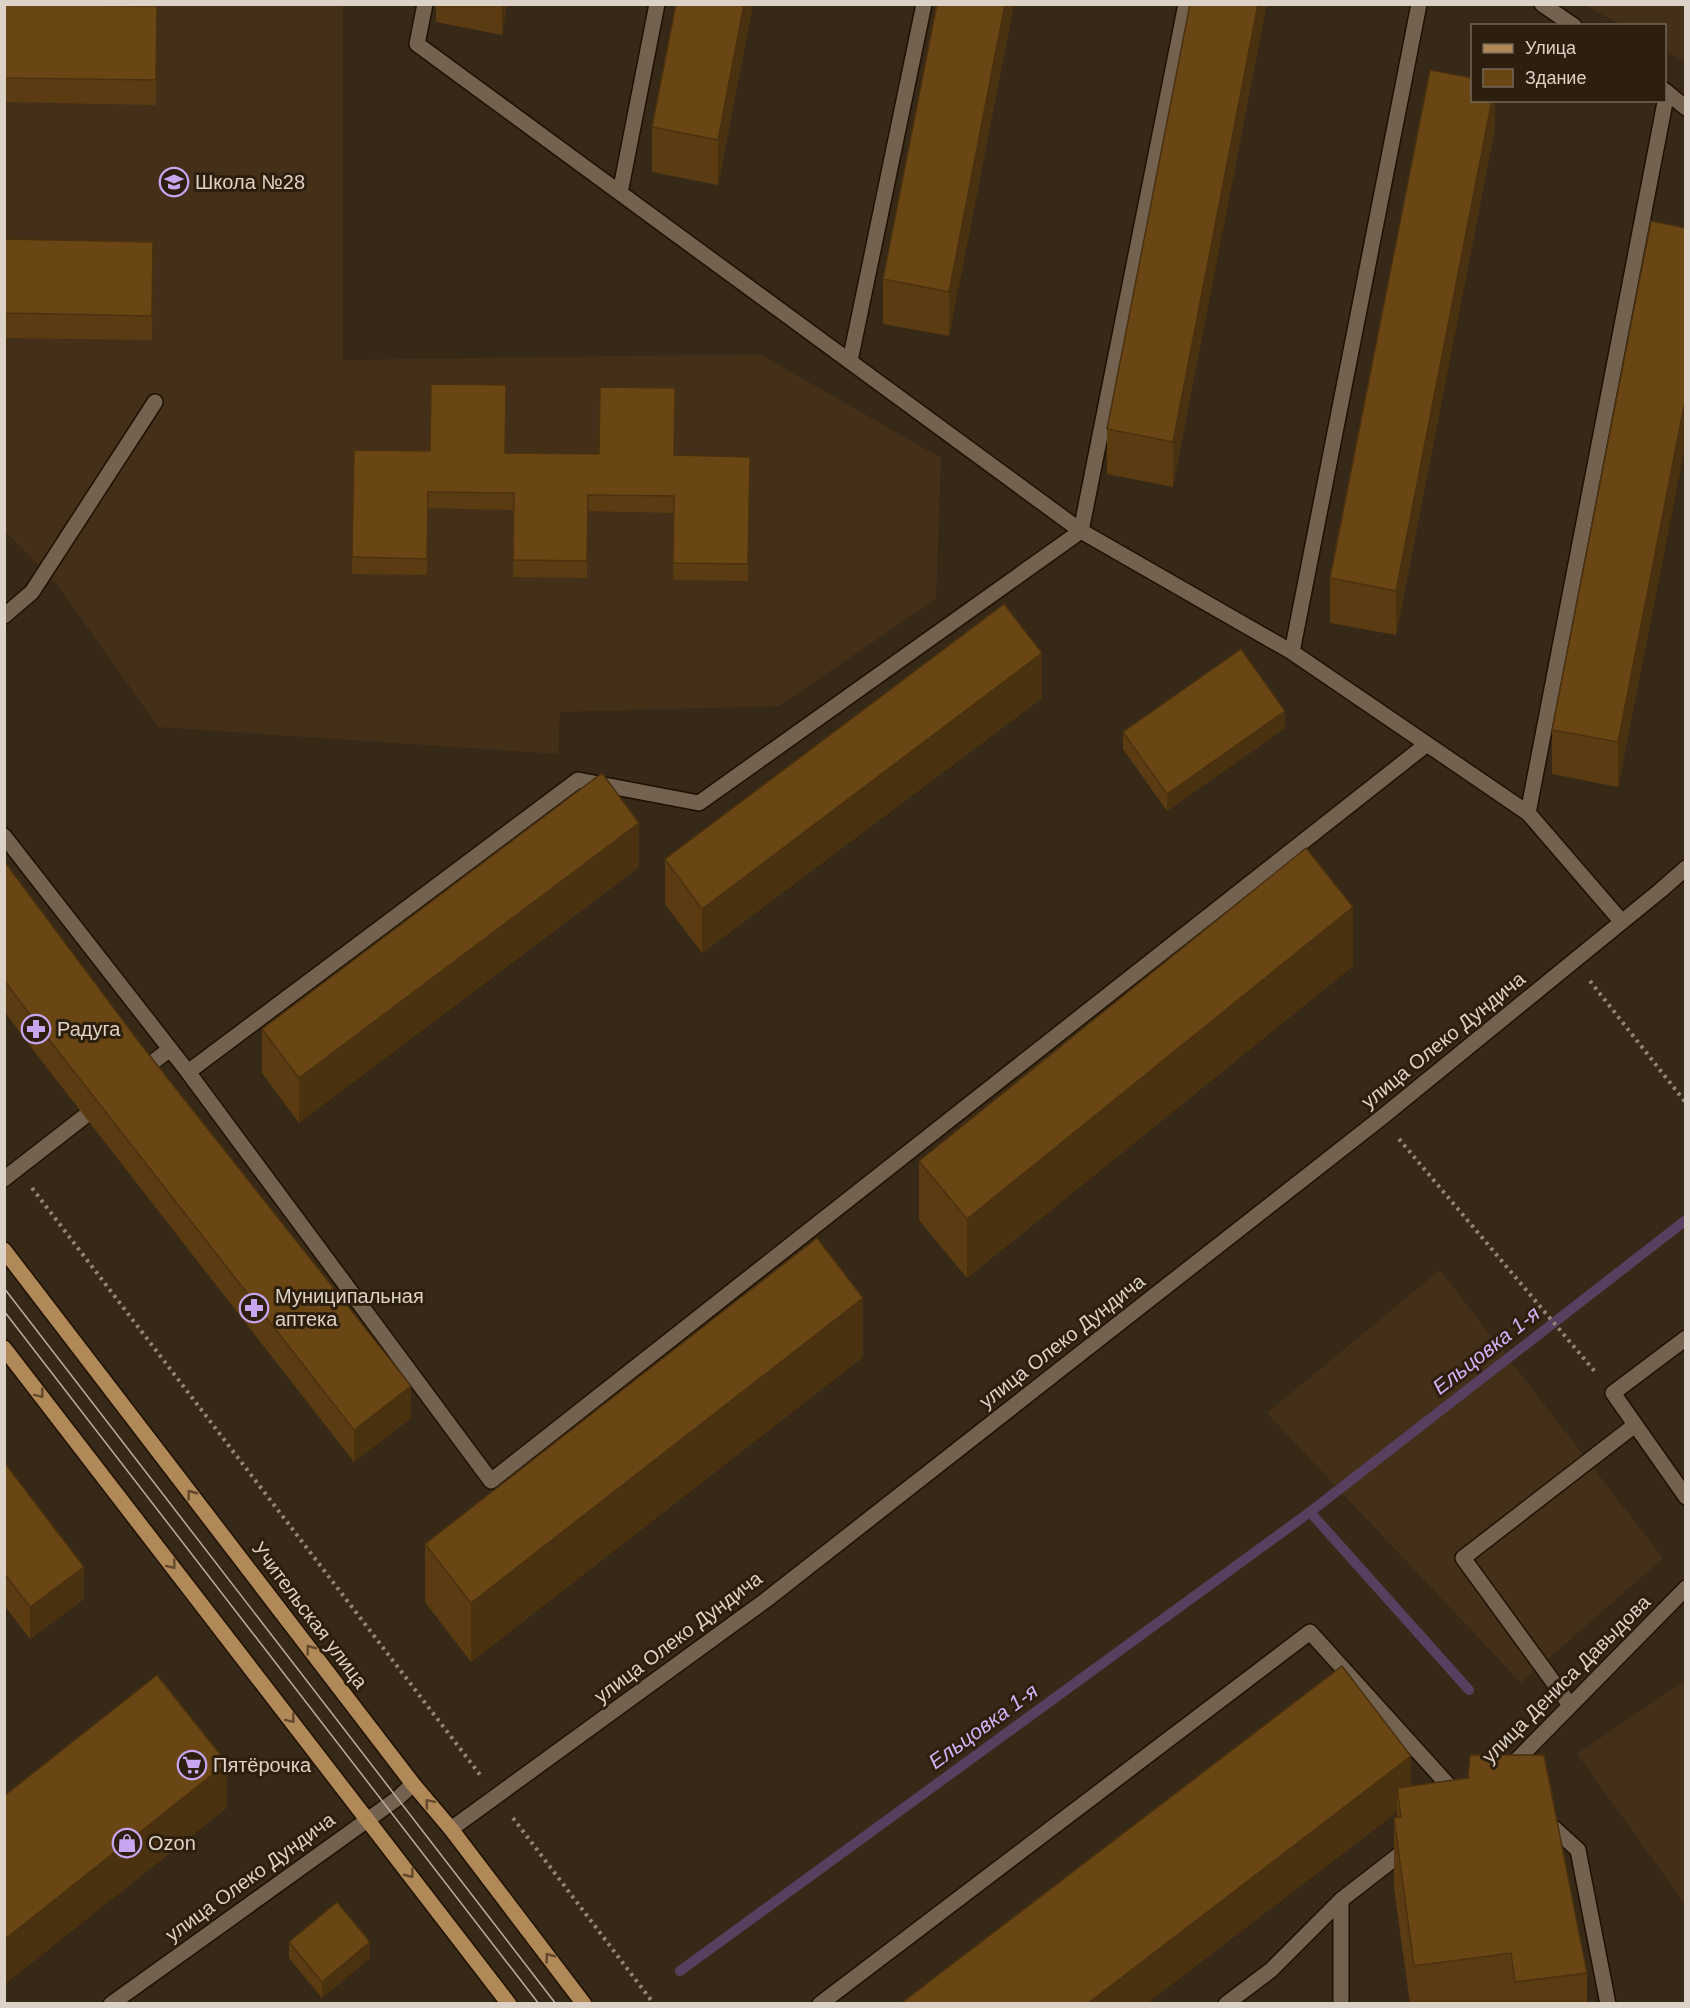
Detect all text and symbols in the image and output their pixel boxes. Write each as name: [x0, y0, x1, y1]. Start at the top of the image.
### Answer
legend: [1471, 24, 1666, 102]
text: Улица: [1525, 38, 1577, 58]
text: Здание: [1525, 68, 1586, 88]
school or university icon: Школа №28: [158, 166, 190, 198]
place label: Школа №28: [195, 171, 305, 193]
street label: улица Олеко Дундича: [1357, 967, 1530, 1113]
pharmacy icon: Радуга: [20, 1013, 52, 1045]
place label: Радуга: [57, 1018, 121, 1040]
street label: улица Олеко Дундича: [975, 1269, 1150, 1412]
place label: Муниципальная аптека: [275, 1285, 424, 1330]
pharmacy icon: Муниципальная аптека: [238, 1292, 270, 1324]
water label: Ельцовка 1-я: [1428, 1301, 1544, 1399]
one-way arrow: [33, 1387, 44, 1398]
one-way arrow: [188, 1490, 199, 1501]
street label: Учительская улица: [248, 1538, 373, 1693]
one-way arrow: [165, 1558, 176, 1569]
street label: улица Олеко Дундича: [590, 1566, 767, 1707]
street label: улица Дениса Давыдова: [1478, 1590, 1655, 1767]
one-way arrow: [306, 1644, 317, 1655]
water label: Ельцовка 1-я: [924, 1679, 1042, 1773]
one-way arrow: [284, 1713, 295, 1724]
supermarket icon: Пятёрочка: [176, 1749, 208, 1781]
place label: Пятёрочка: [213, 1754, 312, 1776]
one-way arrow: [425, 1799, 436, 1810]
street label: улица Олеко Дундича: [161, 1808, 340, 1946]
shop icon: Ozon: [111, 1827, 143, 1859]
place label: Ozon: [148, 1832, 196, 1854]
one-way arrow: [403, 1867, 414, 1878]
one-way arrow: [545, 1953, 556, 1964]

